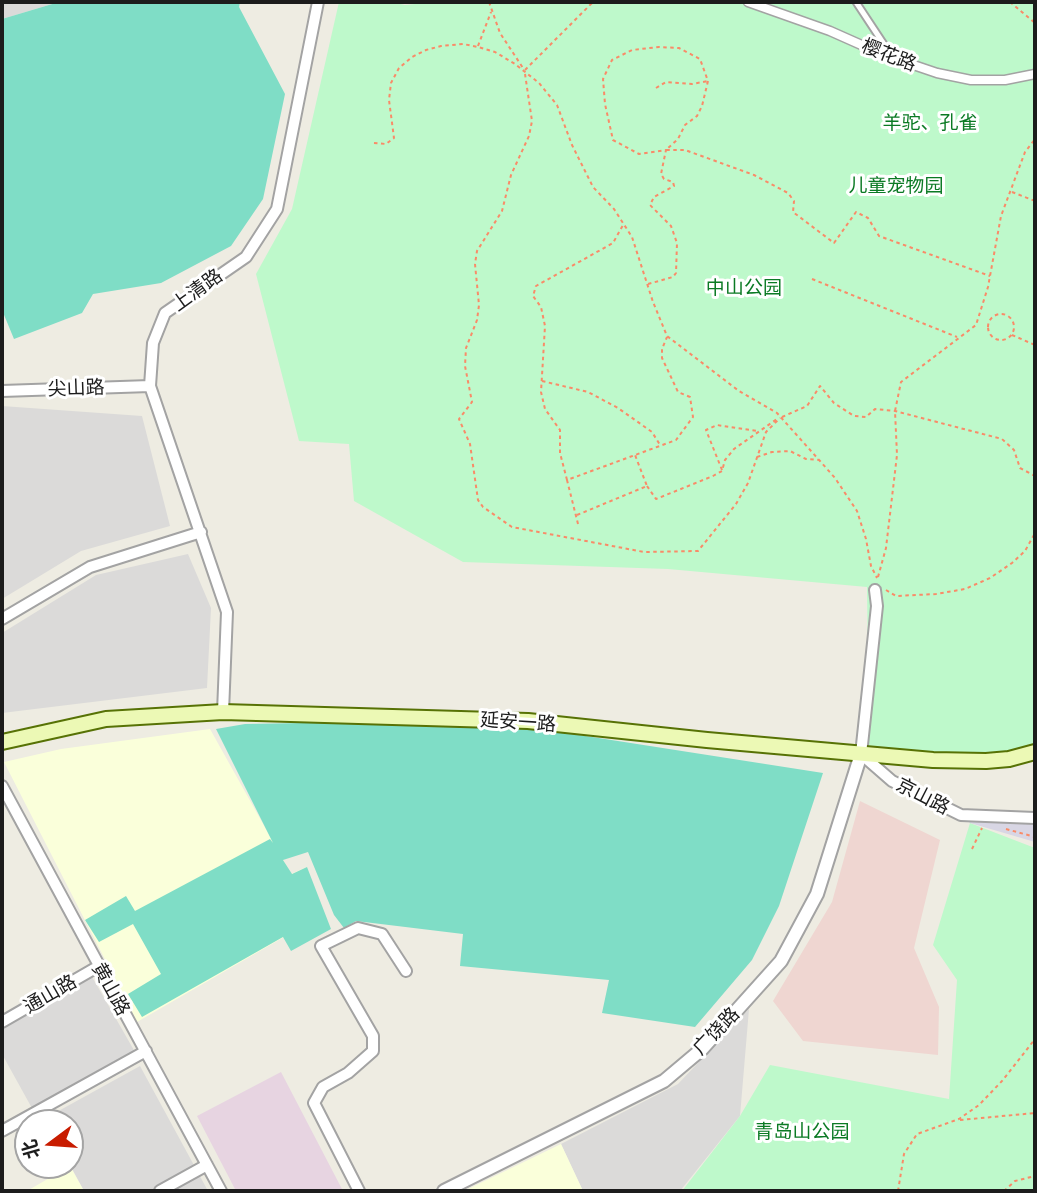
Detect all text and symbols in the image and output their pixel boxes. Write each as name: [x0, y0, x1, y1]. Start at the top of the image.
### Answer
street label: 樱花路: [858, 34, 920, 76]
park label: 羊驼、孔雀: [883, 112, 977, 134]
park label: 儿童宠物园: [849, 175, 943, 197]
street label: 上清路: [167, 264, 227, 316]
park label: 中山公园: [706, 277, 782, 299]
street label: 尖山路: [47, 376, 105, 400]
street label: 延安一路: [479, 708, 557, 736]
street label: 京山路: [892, 773, 954, 819]
street label: 黄山路: [87, 959, 135, 1019]
street label: 通山路: [20, 970, 80, 1018]
street label: 广饶路: [688, 1003, 744, 1059]
north arrow: [14, 1109, 84, 1179]
park label: 青岛山公园: [755, 1121, 849, 1143]
text: 北: [17, 1137, 44, 1162]

